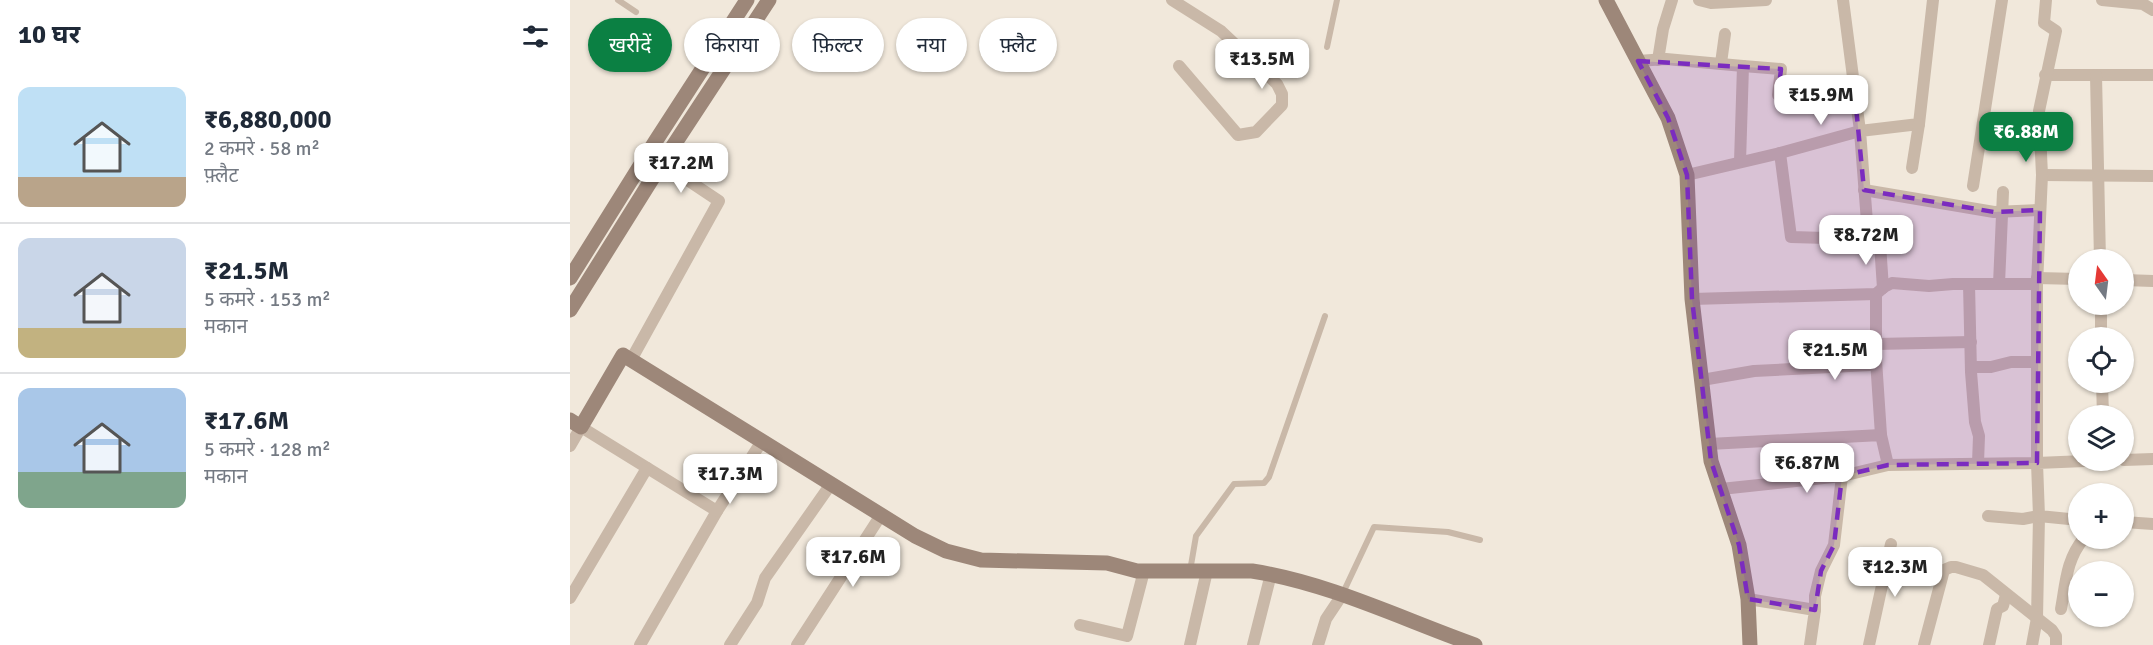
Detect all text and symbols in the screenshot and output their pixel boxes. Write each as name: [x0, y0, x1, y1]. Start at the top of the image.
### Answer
chip: खरीदें: [588, 18, 672, 72]
chip: किराया: [684, 18, 780, 72]
chip: फ़िल्टर: [792, 18, 884, 72]
chip: नया: [896, 18, 967, 72]
chip: फ़्लैट: [979, 18, 1057, 72]
text: 10 घर: [18, 19, 80, 51]
icon: filters: [519, 20, 552, 53]
pin: ₹13.5M: [1213, 39, 1311, 90]
text: ₹13.5M: [1229, 46, 1295, 71]
pin: ₹15.9M: [1772, 75, 1870, 126]
text: ₹15.9M: [1788, 82, 1854, 107]
text: ₹6,880,000: [204, 104, 332, 136]
icon: home: [66, 111, 138, 183]
pin: ₹6.88M: [1977, 112, 2075, 163]
text: ₹6.88M: [1993, 119, 2059, 144]
text: 2 कमरे · 58 m²: [204, 136, 320, 161]
pin: ₹17.2M: [632, 143, 730, 194]
text: ₹17.2M: [648, 150, 714, 175]
text: फ़्लैट: [204, 163, 239, 188]
pin: ₹8.72M: [1817, 215, 1915, 266]
text: ₹8.72M: [1833, 222, 1899, 247]
north arrow: [2068, 249, 2134, 315]
map controls: [2068, 249, 2134, 627]
text: ₹21.5M: [204, 255, 289, 287]
icon: home: [66, 262, 138, 334]
text: 5 कमरे · 153 m²: [204, 287, 331, 312]
text: मकान: [204, 314, 248, 339]
button: locate: [2068, 327, 2134, 393]
pin: ₹21.5M: [1786, 330, 1884, 381]
text: ₹21.5M: [1802, 337, 1868, 362]
text: ₹17.6M: [204, 405, 289, 437]
button: layers: [2068, 405, 2134, 471]
icon: home: [66, 412, 138, 484]
text: 5 कमरे · 128 m²: [204, 437, 331, 462]
pin: ₹6.87M: [1758, 443, 1856, 494]
text: ₹6.87M: [1774, 450, 1840, 475]
pin: ₹17.3M: [681, 454, 779, 505]
text: ₹17.3M: [697, 461, 763, 486]
text: मकान: [204, 464, 248, 489]
button: +: [2068, 483, 2134, 549]
pin: ₹17.6M: [804, 537, 902, 588]
text: ₹17.6M: [820, 544, 886, 569]
pin: ₹12.3M: [1846, 547, 1944, 598]
text: ₹12.3M: [1862, 554, 1928, 579]
button: −: [2068, 561, 2134, 627]

